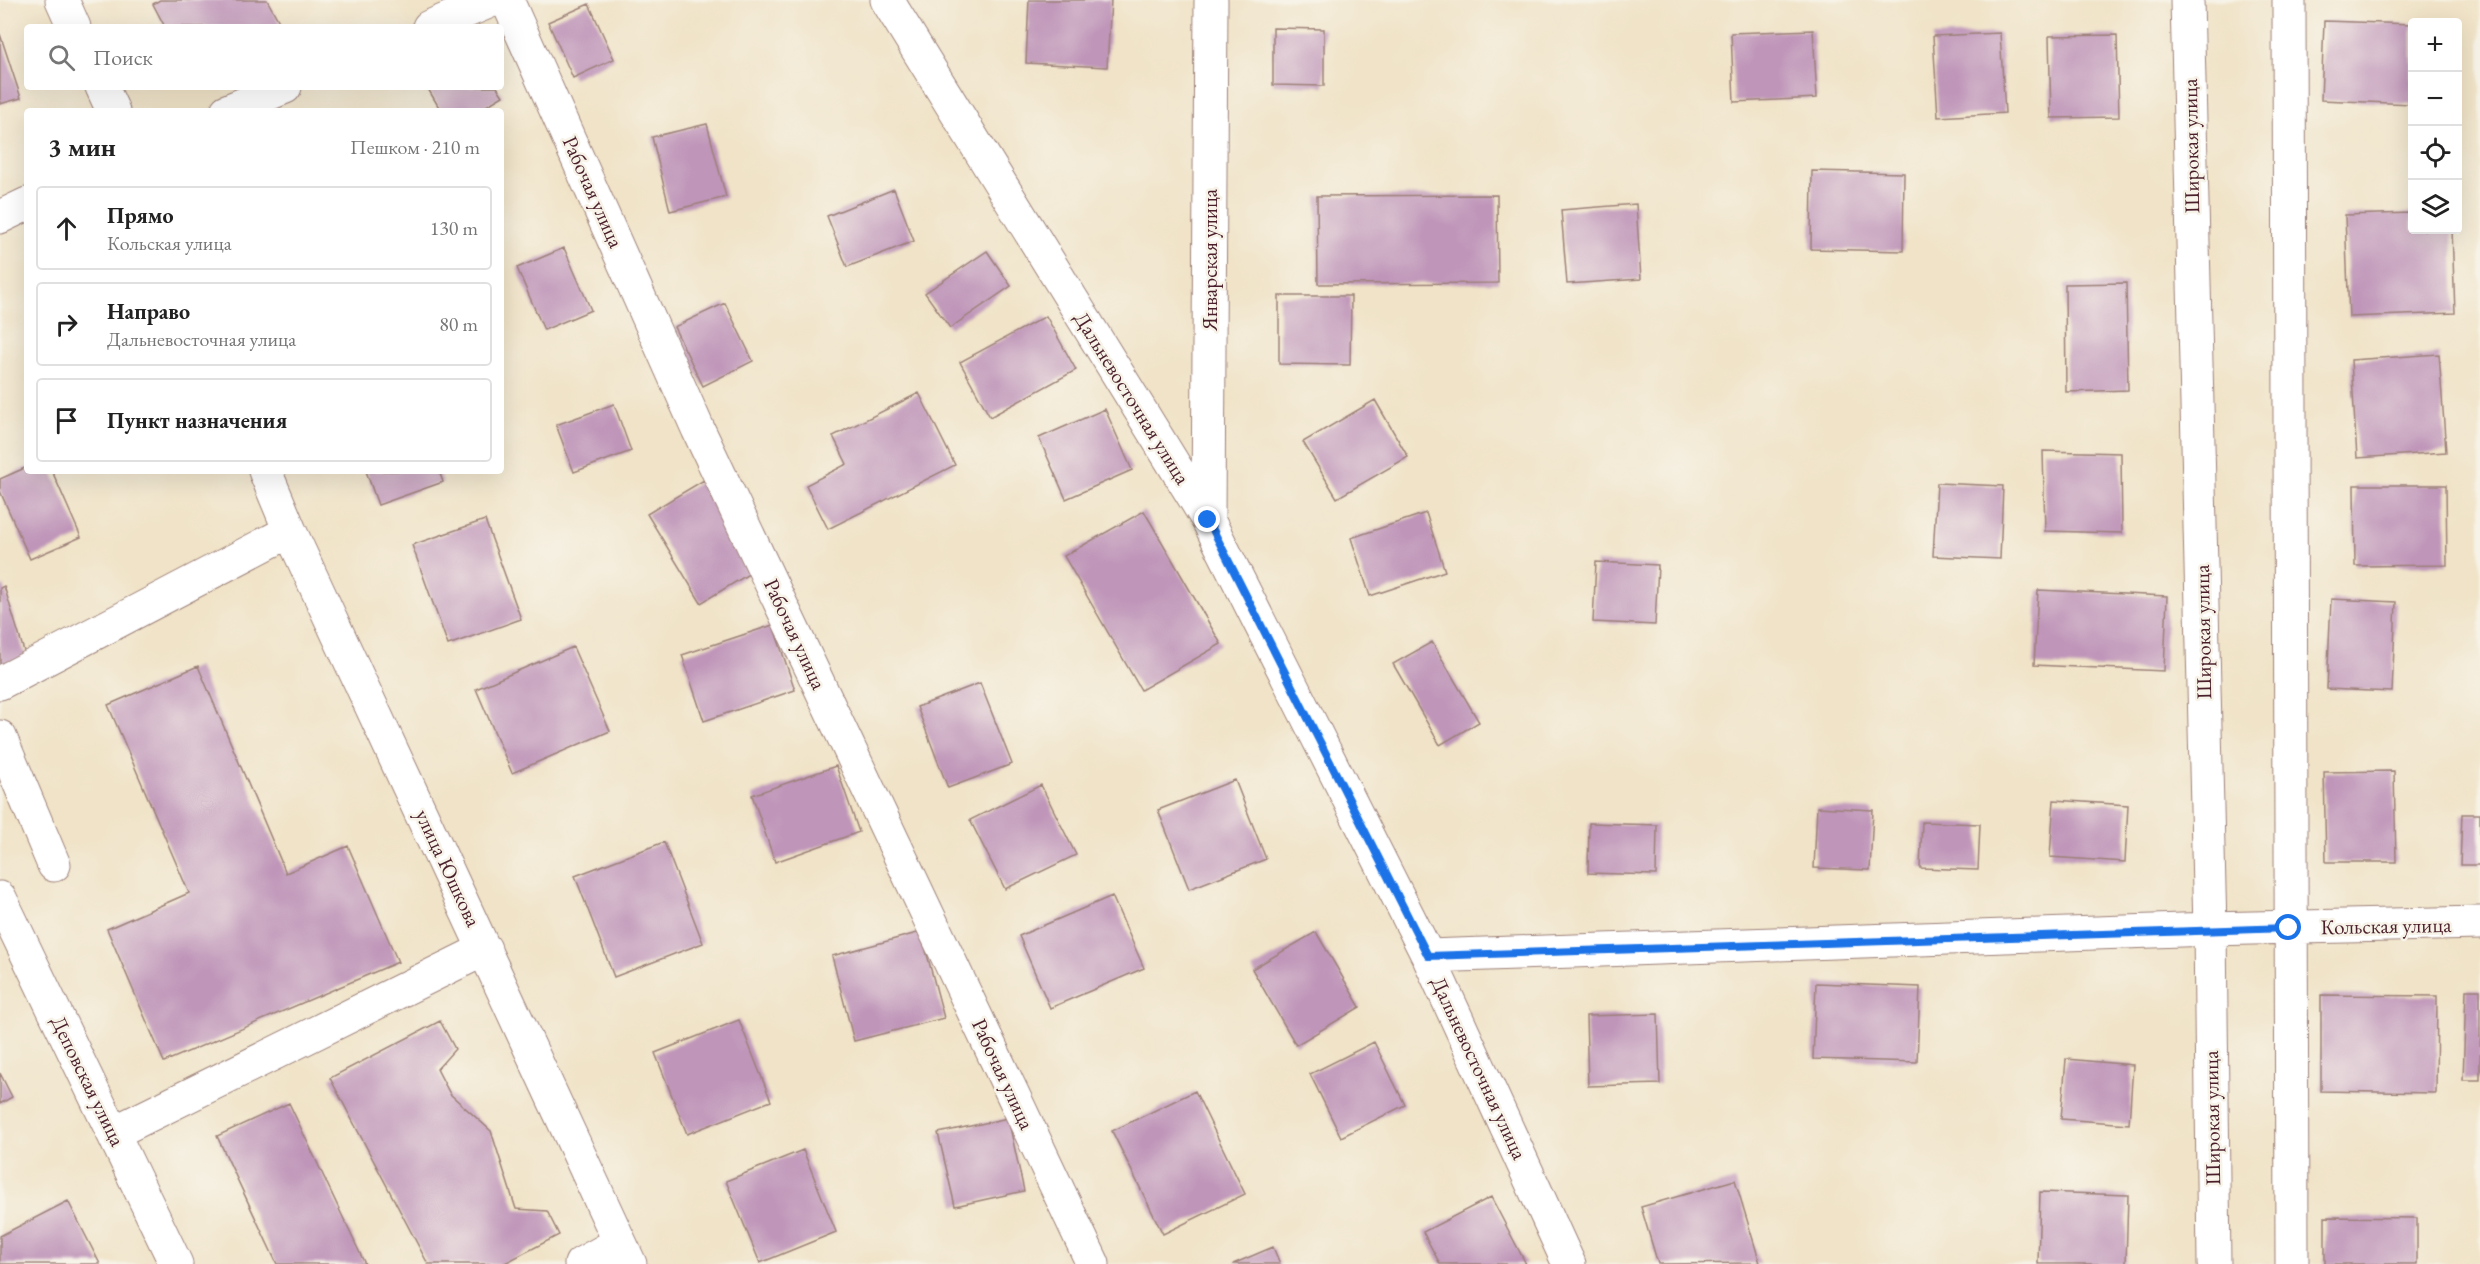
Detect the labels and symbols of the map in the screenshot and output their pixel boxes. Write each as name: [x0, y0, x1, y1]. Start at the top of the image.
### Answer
street label: Широкая улица: [2176, 78, 2205, 214]
street label: Рабочая улица: [557, 132, 630, 252]
street label: Январская улица: [1196, 188, 1223, 332]
street label: Дальневосточная улица: [1068, 306, 1197, 490]
route end: [1194, 506, 1220, 532]
street label: Широкая улица: [2188, 564, 2217, 700]
street label: Рабочая улица: [758, 574, 833, 694]
street label: улица Юшкова: [409, 805, 488, 931]
street label: Кольская улица: [2320, 911, 2452, 940]
route start: [2275, 914, 2301, 940]
street label: Дальневосточная улица: [1425, 972, 1534, 1164]
street label: Деповская улица: [45, 1011, 132, 1151]
street label: Рабочая улица: [966, 1014, 1041, 1134]
street label: Широкая улица: [2197, 1050, 2226, 1186]

